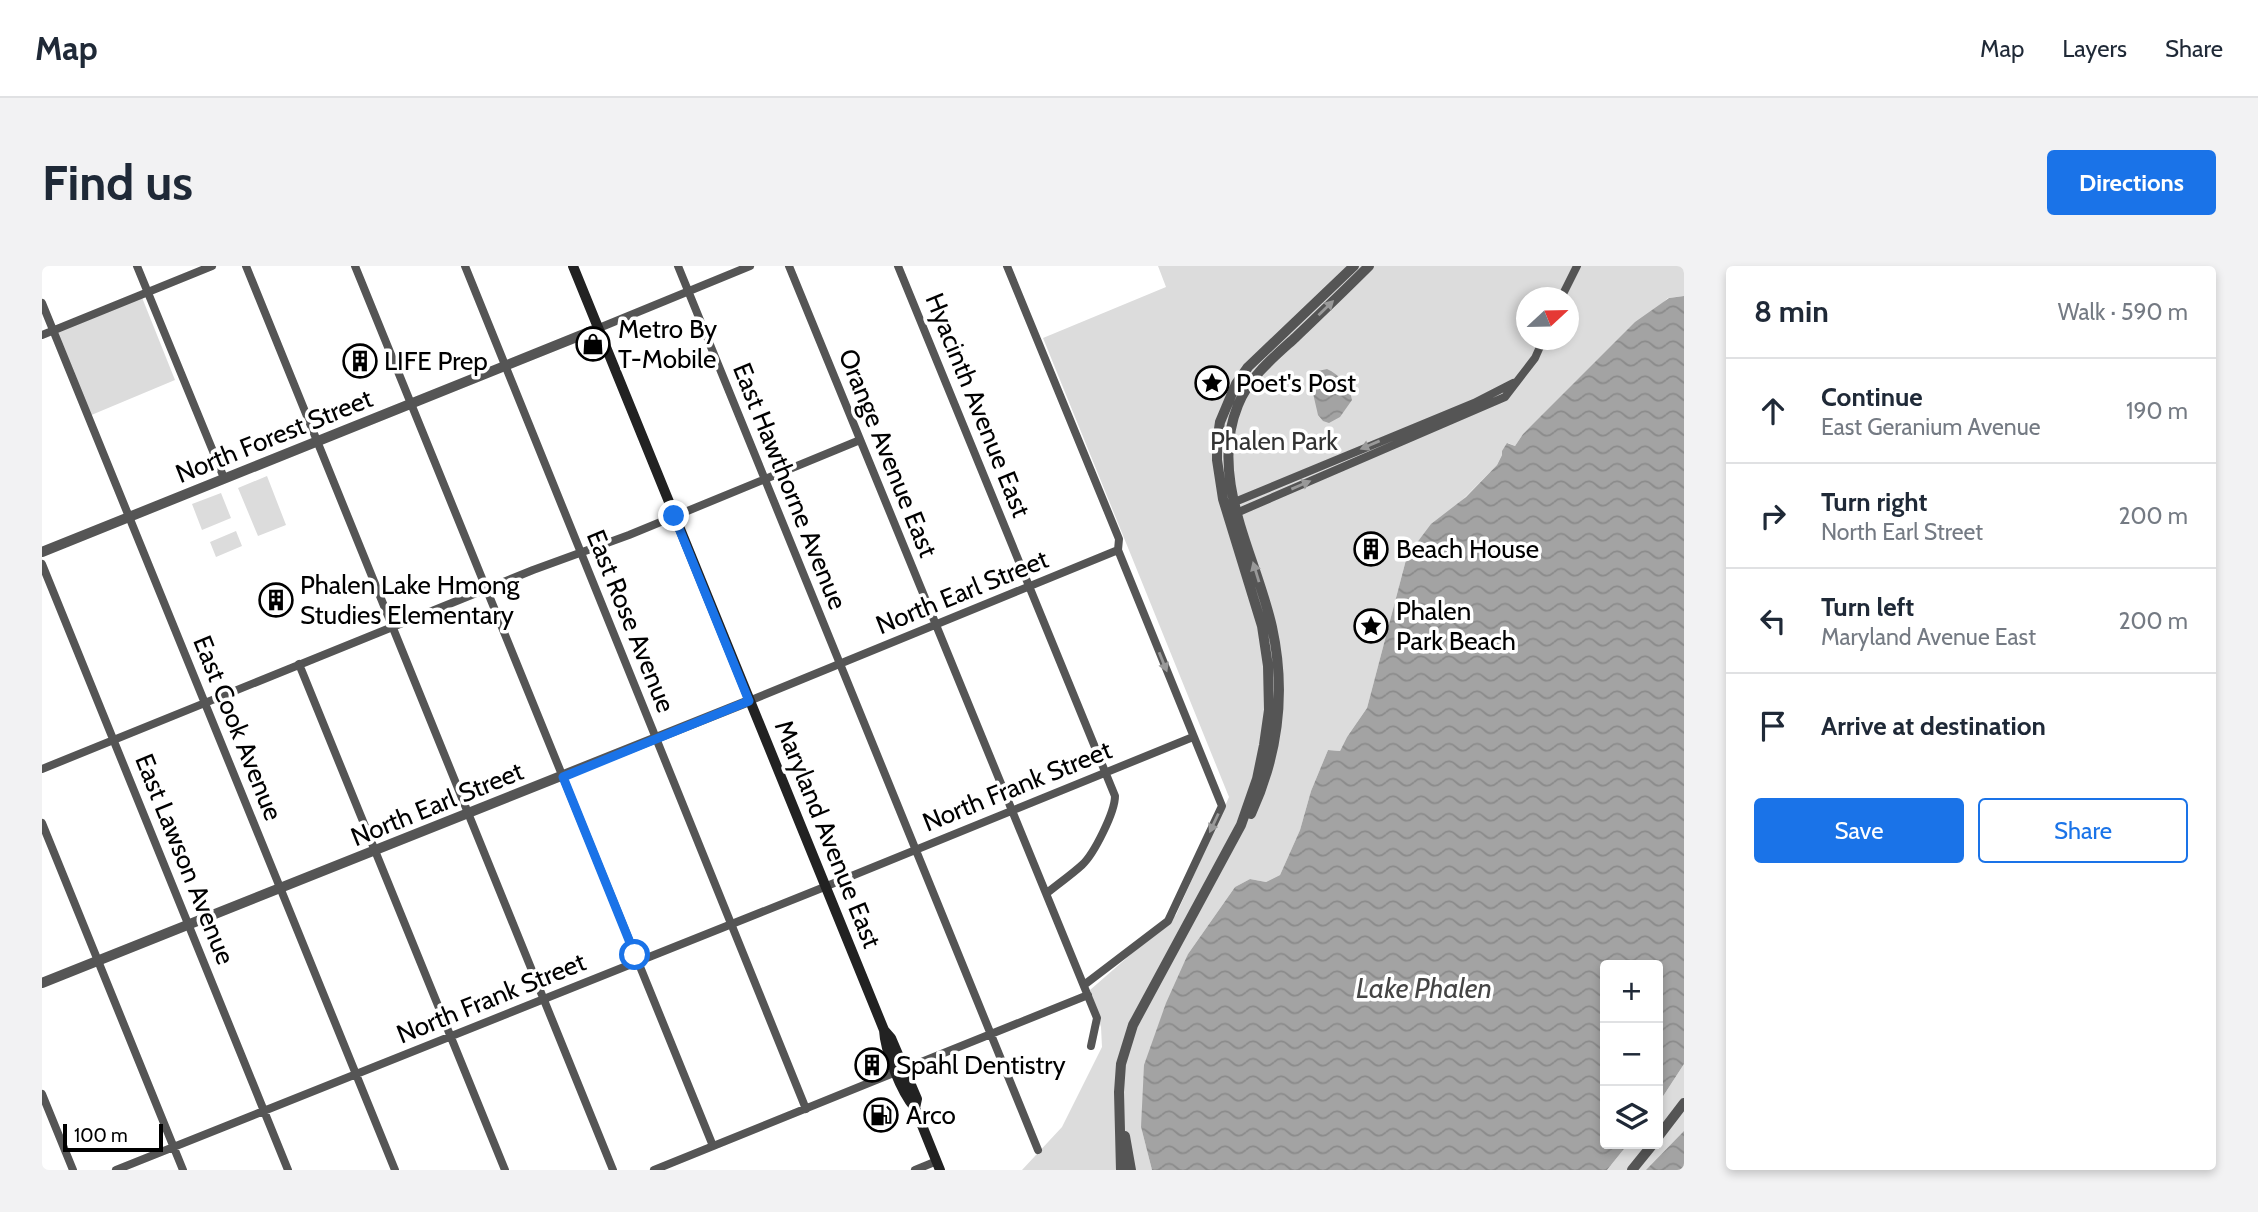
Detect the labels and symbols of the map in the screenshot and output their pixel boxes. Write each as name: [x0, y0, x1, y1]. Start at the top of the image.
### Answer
north arrow: [1516, 287, 1579, 350]
street label: Hyacinth Avenue East: [918, 288, 1038, 522]
one-way arrow: [1317, 300, 1334, 316]
place label: Metro By T-Mobile: [618, 313, 717, 375]
shop icon: Metro By T-Mobile: [574, 325, 612, 363]
building icon: LIFE Prep: [341, 342, 379, 380]
street label: Orange Avenue East: [832, 344, 944, 562]
place label: LIFE Prep: [384, 345, 488, 377]
street label: East Hawthorne Avenue: [726, 358, 854, 614]
place icon: Poet's Post: [1193, 364, 1231, 402]
place label: Poet's Post: [1236, 367, 1356, 399]
street label: North Forest Street: [171, 382, 377, 490]
park label: Phalen Park: [1210, 425, 1338, 457]
one-way arrow: [1360, 440, 1381, 451]
one-way arrow: [1290, 480, 1311, 491]
route end: [658, 500, 689, 531]
street label: East Rose Avenue: [580, 525, 682, 717]
building icon: Beach House: [1352, 530, 1390, 568]
place label: Beach House: [1396, 533, 1539, 565]
street label: North Earl Street: [871, 543, 1053, 641]
one-way arrow: [1250, 561, 1261, 582]
place label: Phalen Lake Hmong Studies Elementary: [300, 569, 521, 631]
building icon: Phalen Lake Hmong Studies Elementary: [257, 581, 295, 619]
place label: Phalen Park Beach: [1396, 595, 1516, 657]
place icon: Phalen Park Beach: [1352, 607, 1390, 645]
street label: East Cook Avenue: [186, 631, 290, 825]
one-way arrow: [1157, 652, 1169, 672]
street label: Maryland Avenue East: [768, 715, 888, 953]
street label: North Frank Street: [918, 733, 1116, 838]
street label: East Lawson Avenue: [128, 749, 242, 969]
street label: North Earl Street: [346, 755, 528, 853]
one-way arrow: [1208, 812, 1219, 833]
route start: [619, 939, 650, 970]
street label: North Frank Street: [392, 945, 590, 1050]
water label: Lake Phalen: [1356, 971, 1492, 1005]
building icon: Spahl Dentistry: [853, 1046, 891, 1084]
place label: Spahl Dentistry: [896, 1049, 1066, 1081]
fuel station icon: Arco: [862, 1096, 900, 1134]
place label: Arco: [906, 1099, 956, 1131]
scale bar: [63, 1121, 163, 1153]

